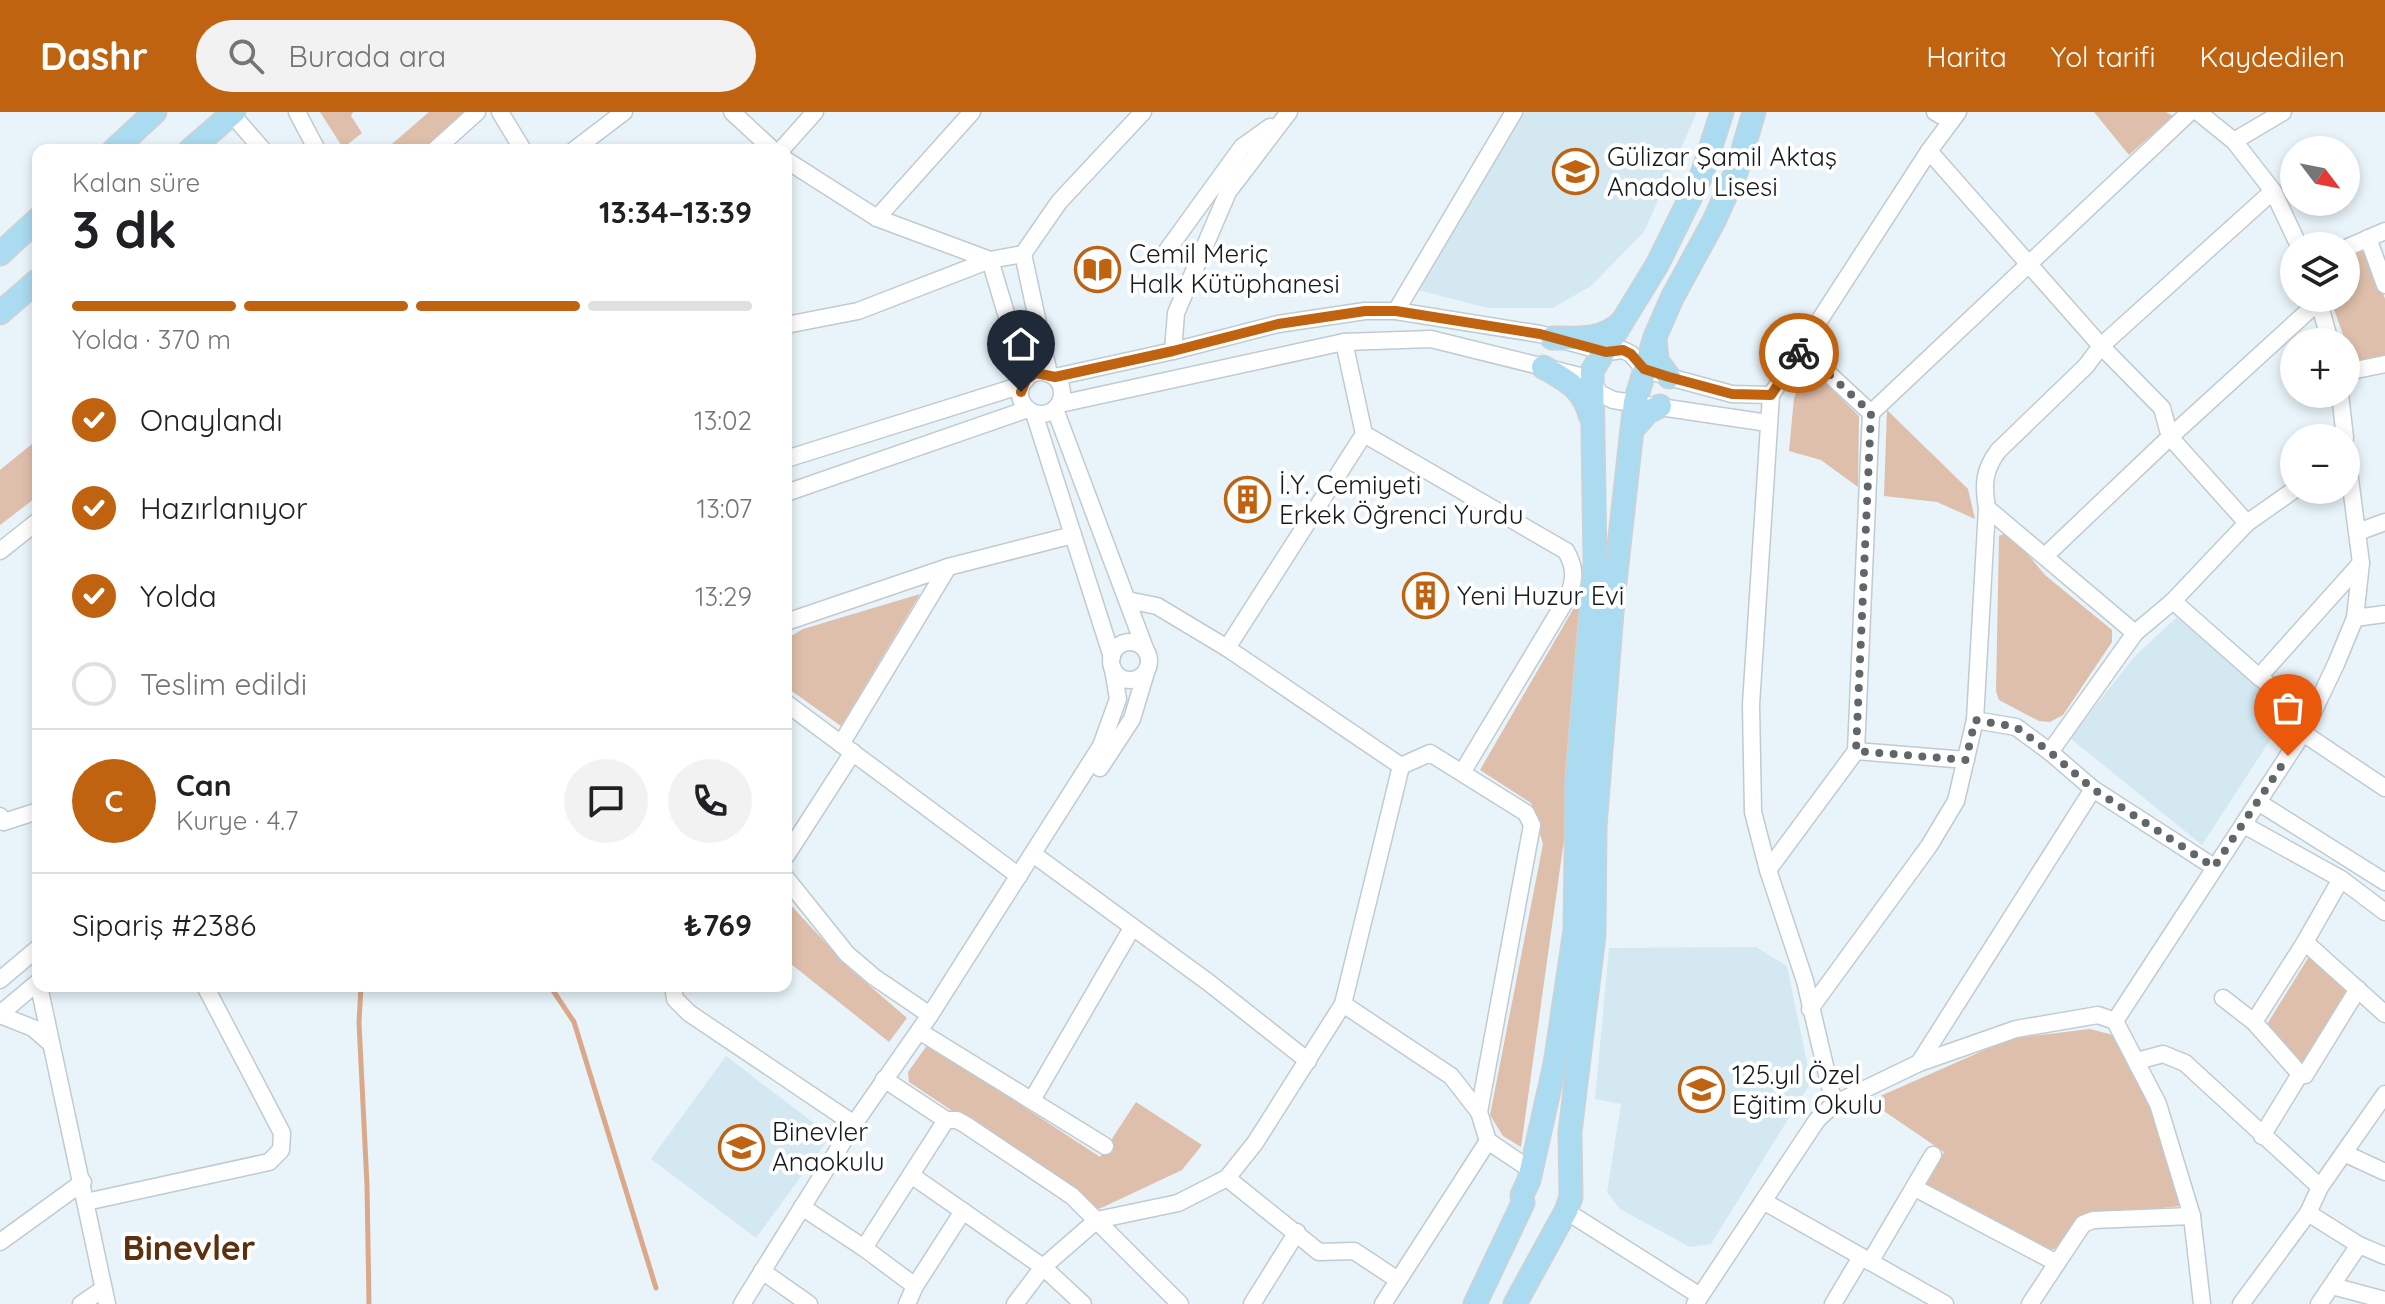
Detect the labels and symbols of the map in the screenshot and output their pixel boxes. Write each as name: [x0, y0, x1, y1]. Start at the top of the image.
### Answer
north arrow: [2280, 136, 2360, 216]
place label: Gülizar Şamil Aktaş Anadolu Lisesi: [1607, 140, 1837, 203]
school or university icon: Gülizar Şamil Aktaş Anadolu Lisesi: [1552, 148, 1600, 196]
place label: Cemil Meriç Halk Kütüphanesi: [1129, 237, 1340, 300]
library icon: Cemil Meriç Halk Kütüphanesi: [1074, 245, 1122, 293]
pin: [987, 310, 1055, 392]
courier: [1759, 313, 1839, 393]
place label: İ.Y. Cemiyeti Erkek Öğrenci Yurdu: [1279, 468, 1523, 531]
building icon: İ.Y. Cemiyeti Erkek Öğrenci Yurdu: [1224, 476, 1272, 524]
building icon: Yeni Huzur Evi: [1402, 572, 1450, 620]
place label: Yeni Huzur Evi: [1457, 579, 1624, 612]
pin: [2254, 674, 2322, 756]
place label: 125.yıl Özel Eğitim Okulu: [1732, 1058, 1883, 1121]
school or university icon: 125.yıl Özel Eğitim Okulu: [1677, 1066, 1725, 1114]
place label: Binevler Anaokulu: [772, 1115, 885, 1178]
school or university icon: Binevler Anaokulu: [717, 1123, 765, 1171]
district label: Binevler: [122, 1226, 256, 1269]

